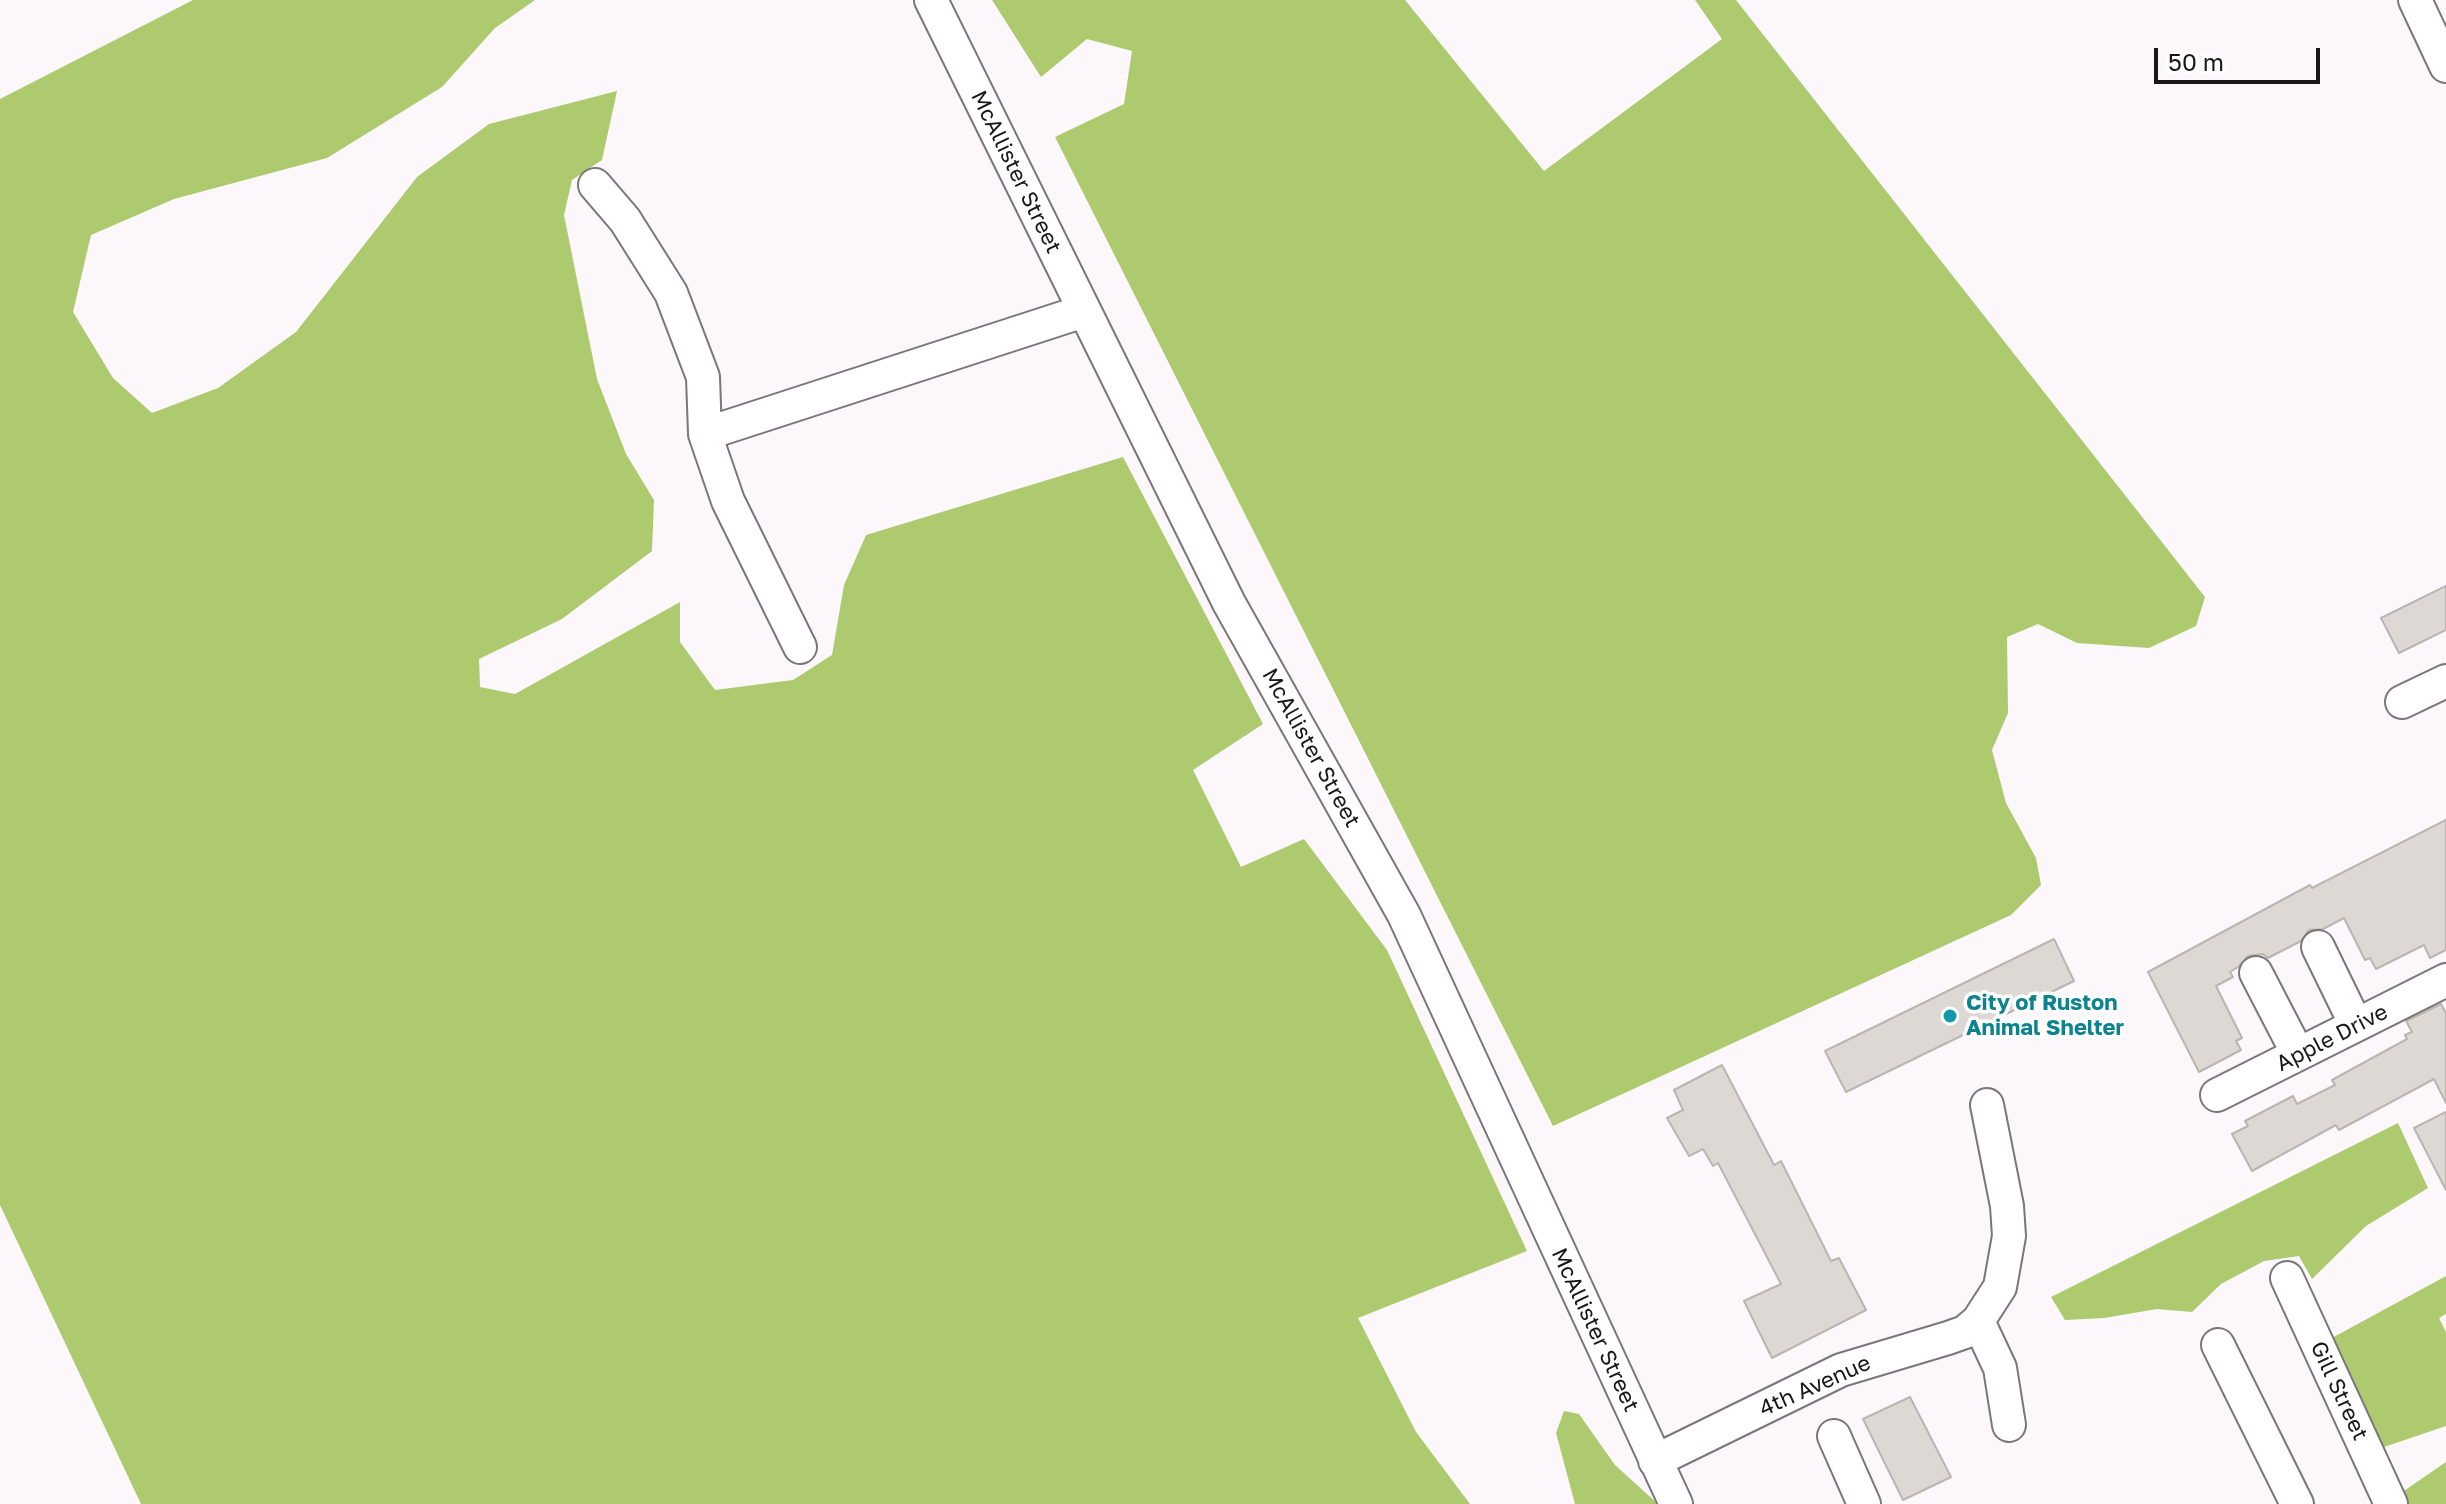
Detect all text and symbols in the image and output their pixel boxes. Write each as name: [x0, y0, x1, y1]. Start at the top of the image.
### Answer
scale bar: [2158, 32, 2324, 82]
text: 50 m: [2168, 47, 2224, 76]
street label: McAllister Street: [965, 86, 1067, 258]
street label: McAllister Street: [1256, 664, 1366, 832]
place label: City of Ruston Animal Shelter: [1966, 990, 2124, 1042]
street label: Apple Drive: [2272, 999, 2392, 1077]
marker: City of Ruston Animal Shelter: [1941, 1007, 1959, 1025]
street label: McAllister Street: [1546, 1244, 1644, 1416]
street label: Gill Street: [2305, 1337, 2373, 1445]
street label: 4th Avenue: [1755, 1350, 1875, 1422]

